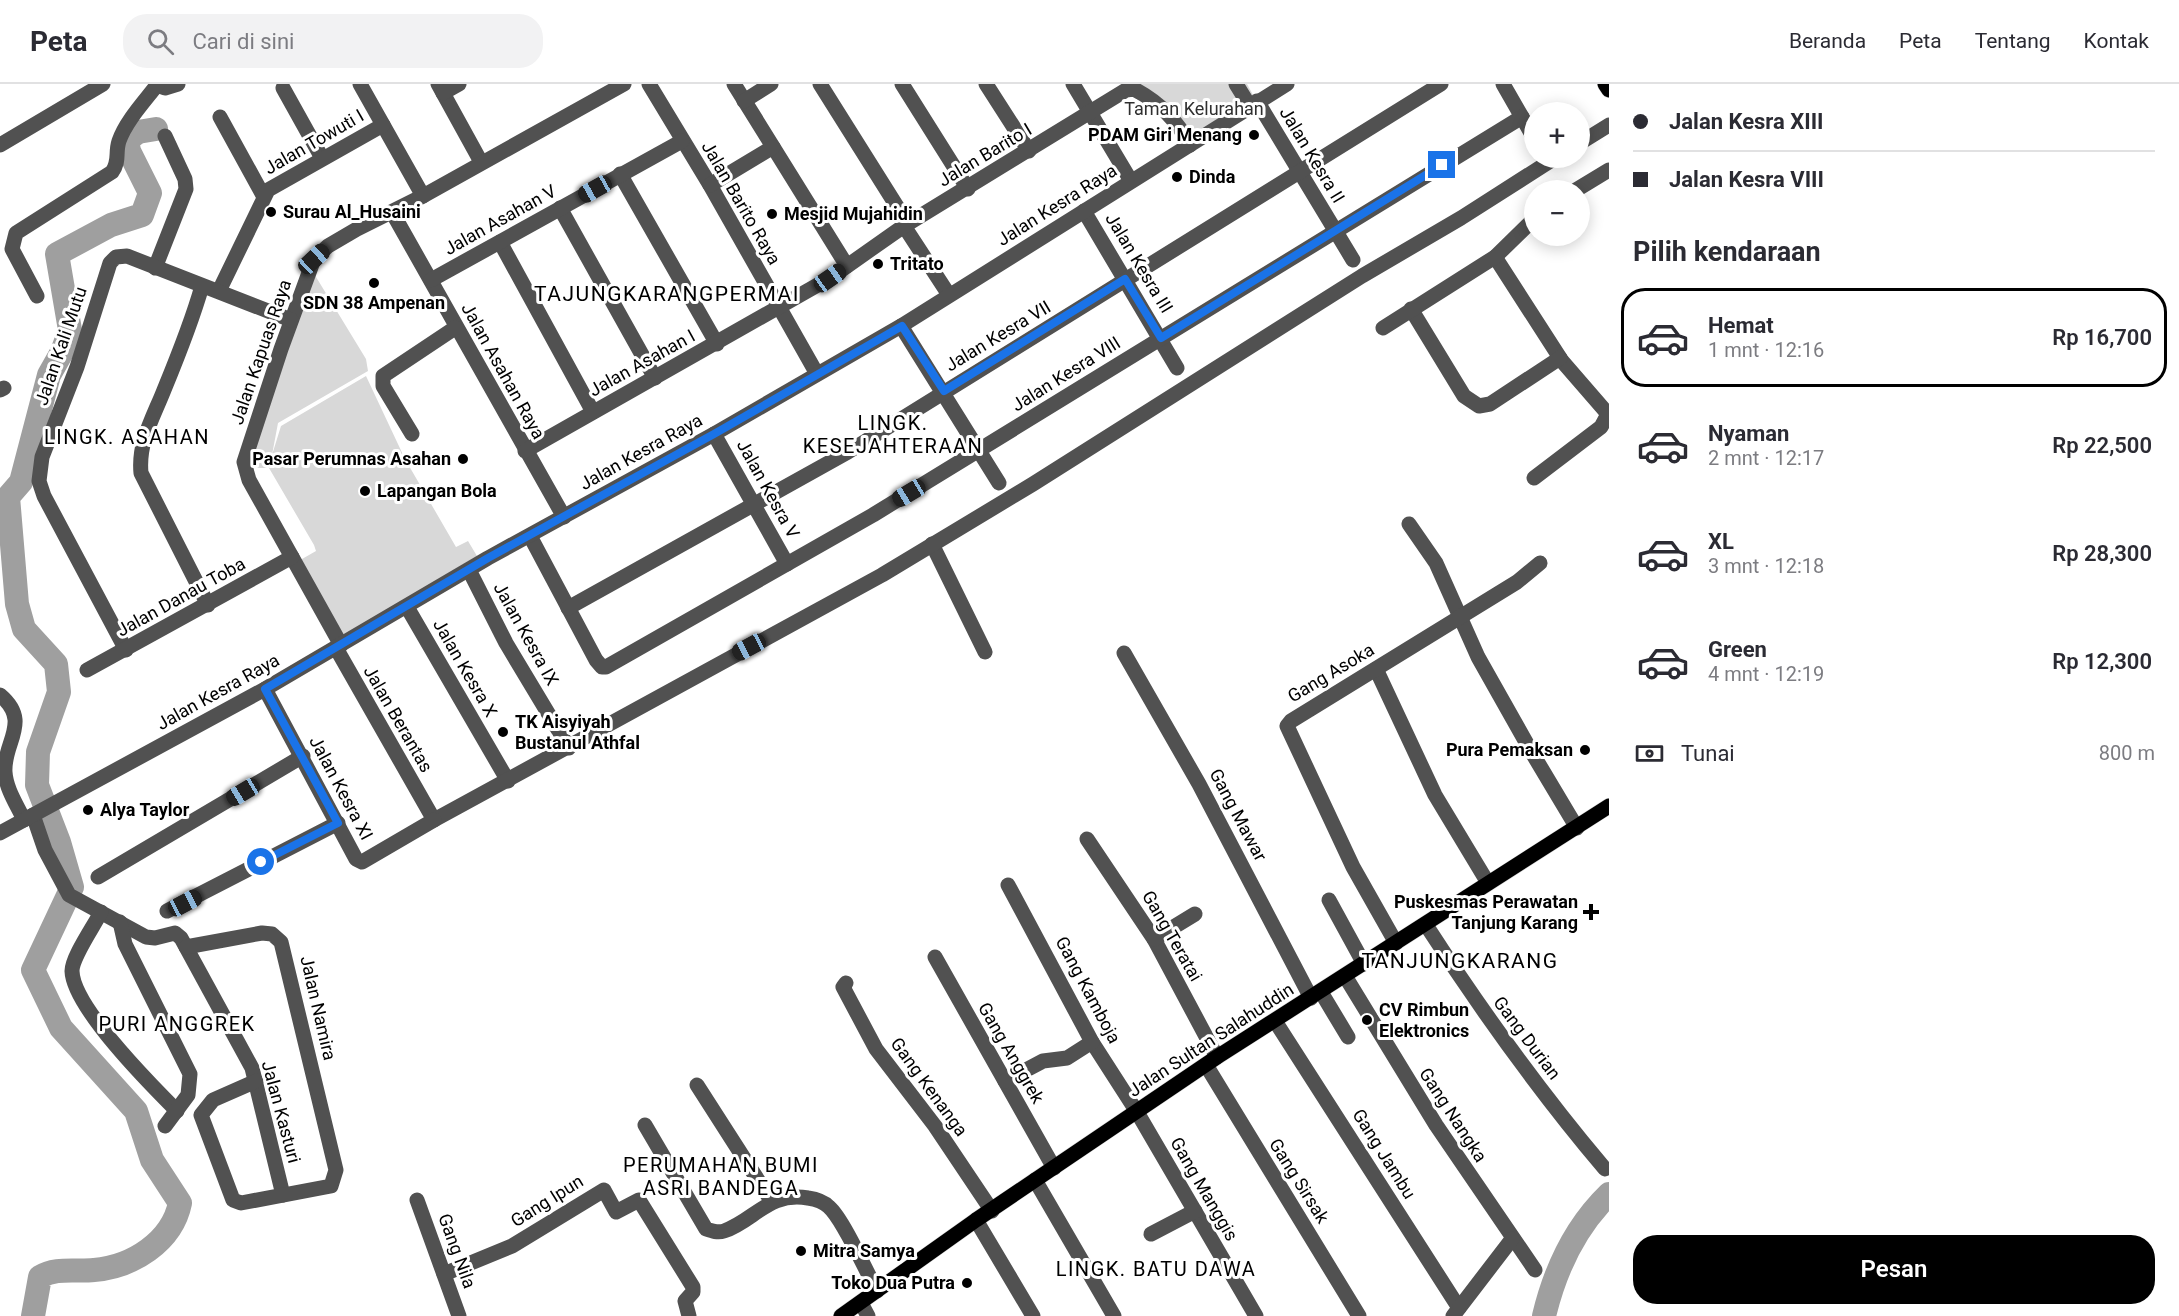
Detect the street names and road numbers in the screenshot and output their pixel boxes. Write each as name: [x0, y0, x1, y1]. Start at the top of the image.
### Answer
street label: Jalan Kesra II: [1276, 103, 1349, 206]
street label: Jalan Towuti I: [260, 105, 367, 178]
street label: Jalan Barito I: [934, 118, 1035, 191]
street label: Jalan Barito Raya: [698, 137, 785, 268]
street label: Jalan Kesra Raya: [993, 159, 1120, 250]
street label: Jalan Asahan V: [440, 180, 560, 259]
street label: Jalan Kesra III: [1101, 209, 1178, 317]
street label: Jalan Kapuas Raya: [226, 277, 295, 427]
street label: Jalan Kali Mutu: [30, 284, 91, 408]
street label: Jalan Kesra VII: [941, 296, 1054, 375]
street label: Jalan Asahan Raya: [457, 299, 550, 442]
street label: Jalan Asahan I: [585, 325, 699, 400]
street label: Jalan Kesra VIII: [1007, 332, 1124, 415]
street label: Jalan Kesra Raya: [576, 409, 706, 494]
street label: Jalan Kesra V: [733, 436, 804, 542]
street label: Jalan Danau Toba: [113, 553, 249, 641]
street label: Jalan Kesra IX: [489, 579, 563, 689]
street label: Jalan Kesra X: [429, 615, 502, 720]
street label: Gang Asoka: [1284, 639, 1378, 706]
street label: Jalan Kesra Raya: [153, 649, 283, 734]
street label: Jalan Berantas: [359, 662, 437, 776]
street label: Jalan Kesra XI: [305, 732, 378, 843]
street label: Gang Mawar: [1205, 765, 1272, 865]
street label: Gang Teratai: [1138, 887, 1207, 985]
street label: Gang Kamboja: [1051, 933, 1125, 1047]
street label: Jalan Namira: [296, 954, 341, 1062]
street label: Jalan Sultan Salahuddin: [1124, 978, 1297, 1101]
street label: Gang Durian: [1489, 992, 1565, 1083]
street label: Gang Anggrek: [974, 999, 1049, 1108]
street label: Gang Kenanga: [887, 1033, 972, 1140]
street label: Jalan Kasturi: [258, 1058, 305, 1165]
street label: Gang Nangka: [1415, 1064, 1492, 1166]
street label: Gang Jambu: [1348, 1105, 1420, 1203]
street label: Gang Manggis: [1166, 1133, 1243, 1244]
street label: Gang Sirsak: [1265, 1134, 1334, 1228]
street label: Gang Ipun: [507, 1170, 587, 1231]
street label: Gang Nila: [434, 1211, 481, 1291]

